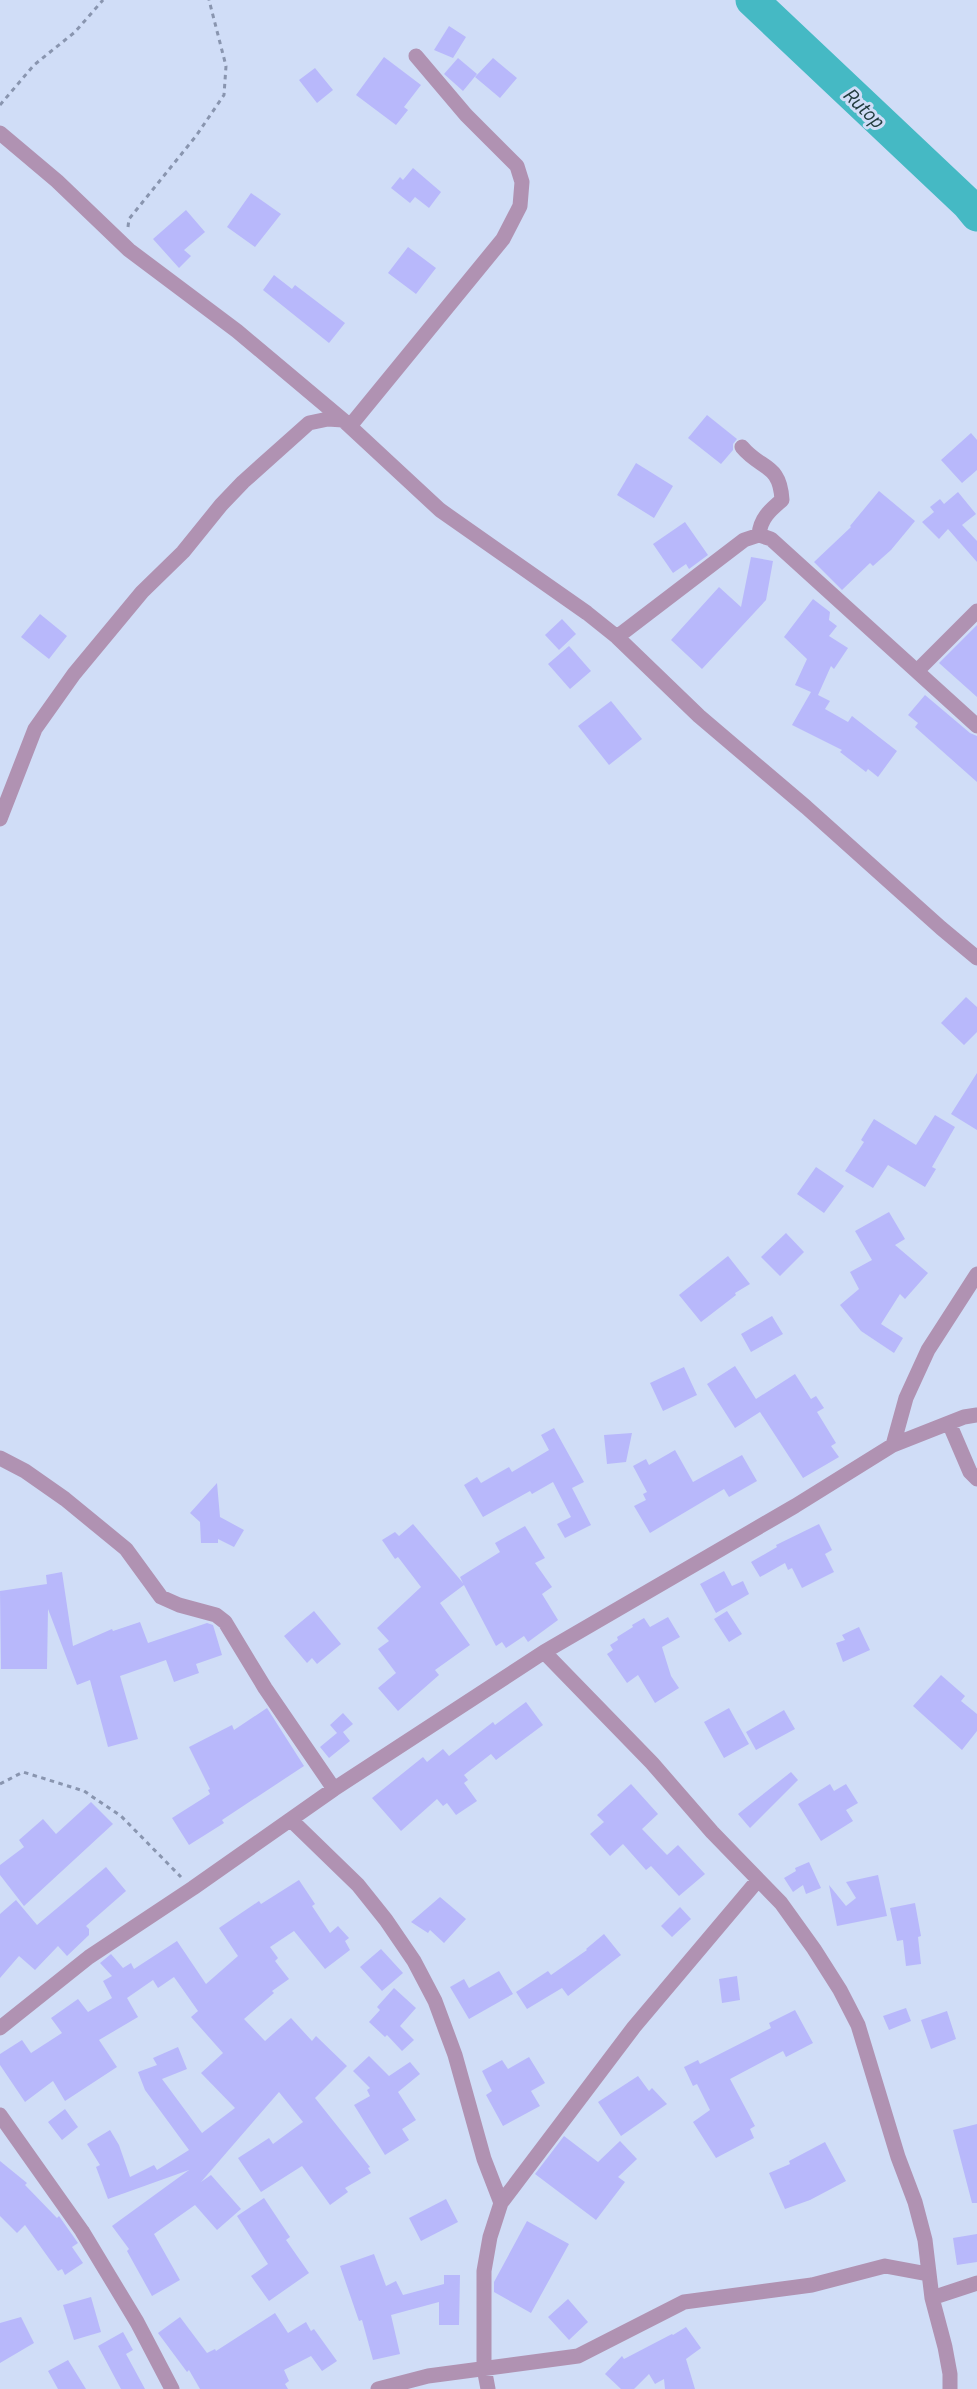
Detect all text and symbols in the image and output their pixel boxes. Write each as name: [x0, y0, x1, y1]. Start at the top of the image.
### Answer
water label: Rutop: [836, 79, 893, 135]

